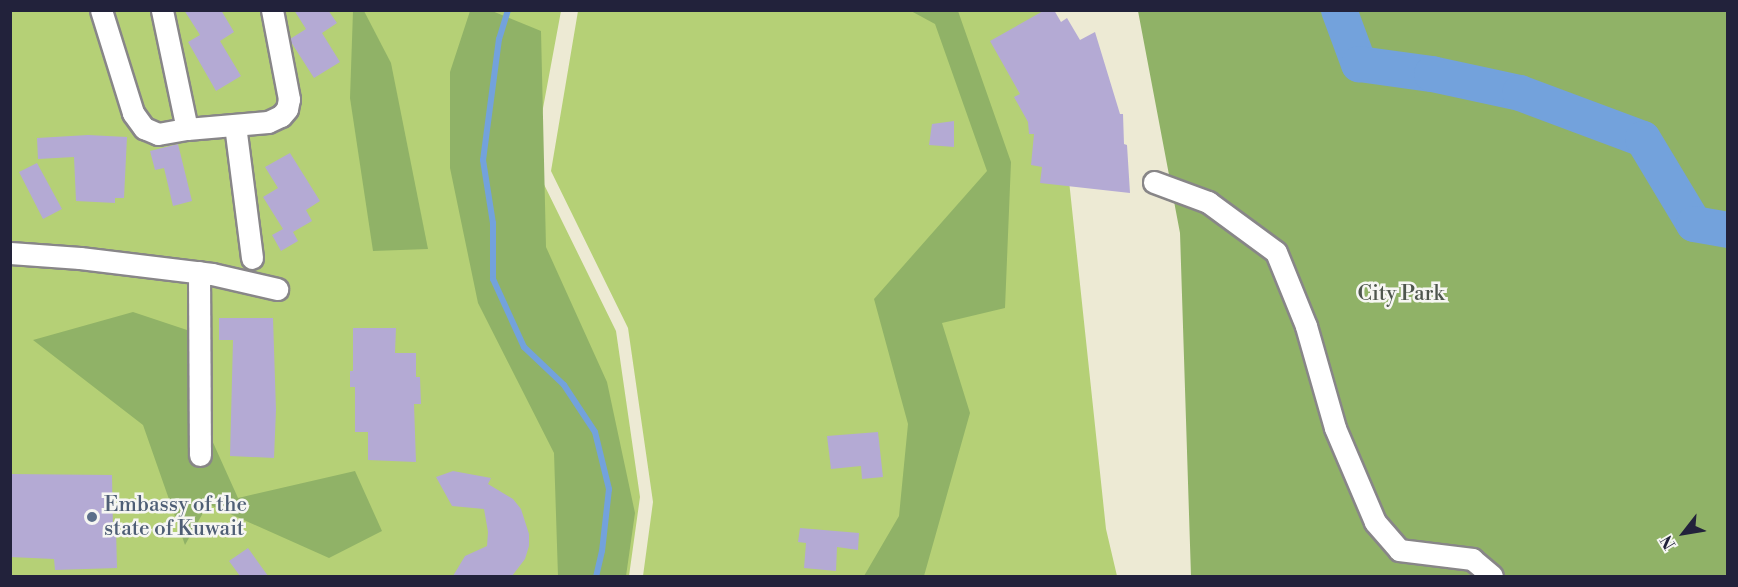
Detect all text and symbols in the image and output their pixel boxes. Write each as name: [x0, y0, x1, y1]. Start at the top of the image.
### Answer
park label: City Park: [1358, 281, 1444, 307]
place label: Embassy of the state of Kuwait: [104, 492, 247, 542]
north arrow: [1654, 503, 1714, 563]
marker: Embassy of the state of Kuwait: [85, 510, 99, 524]
text: N: [1657, 532, 1680, 553]

